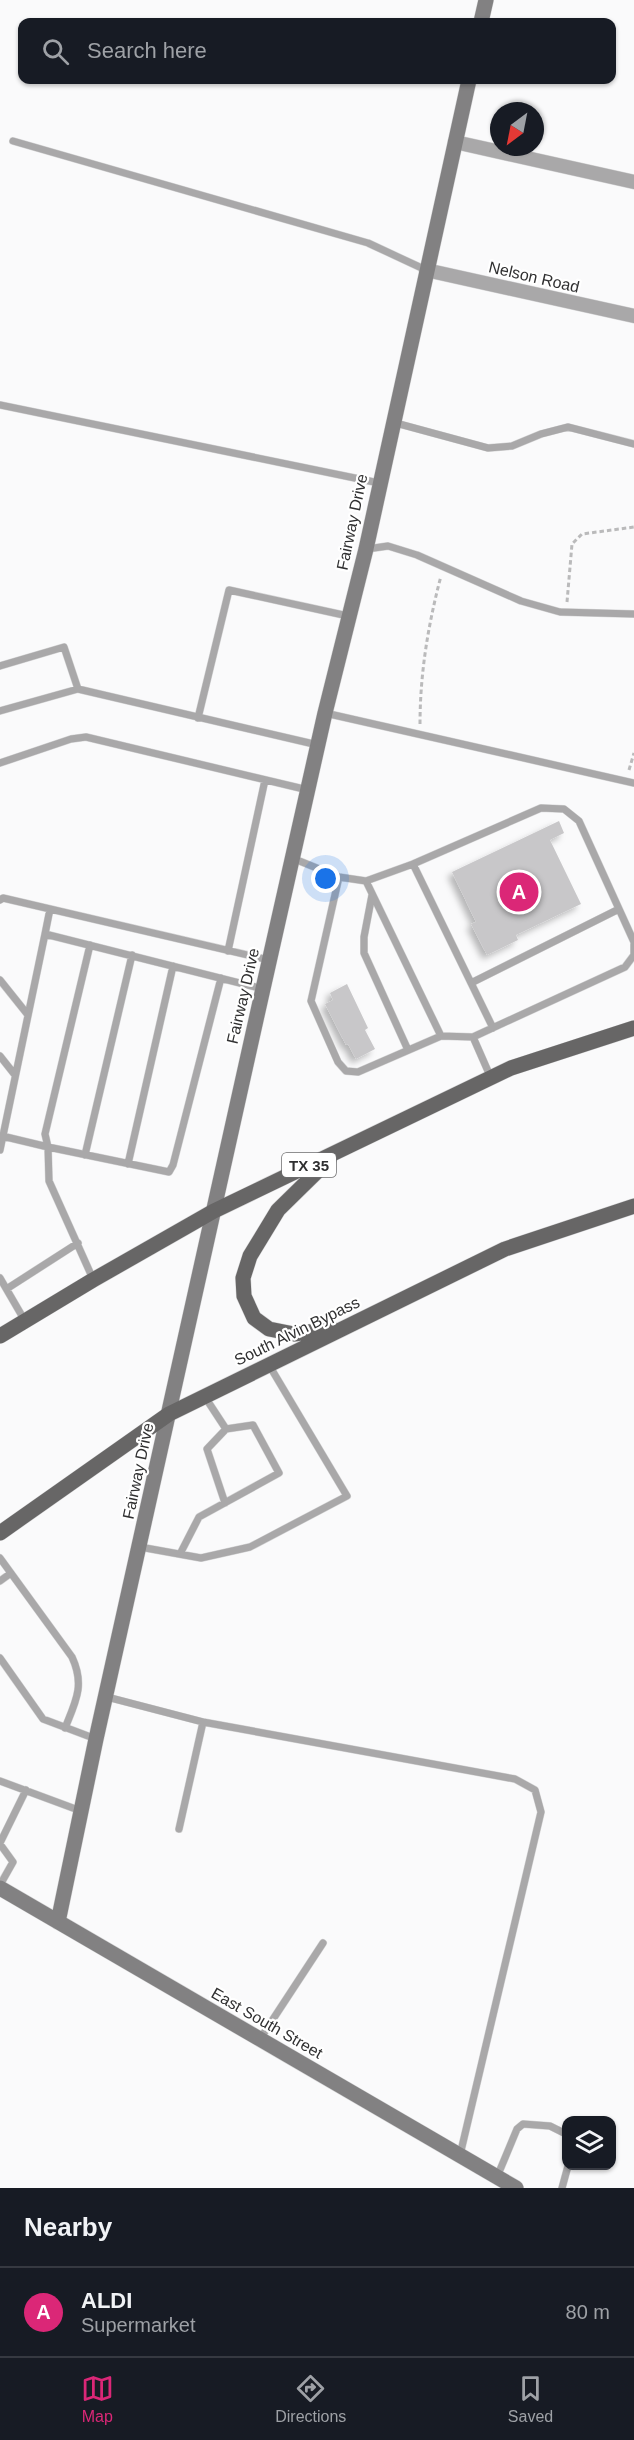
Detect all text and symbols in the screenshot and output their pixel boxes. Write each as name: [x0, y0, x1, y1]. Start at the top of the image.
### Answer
search box: [18, 18, 616, 84]
icon: search: [39, 35, 72, 68]
text: Search here: [87, 38, 207, 63]
north arrow: [490, 102, 544, 156]
street label: Nelson Road: [487, 258, 581, 296]
street label: Fairway Drive: [334, 472, 371, 572]
your location: [311, 864, 340, 893]
pin: A: [500, 870, 538, 914]
street label: Fairway Drive: [224, 946, 262, 1046]
road number: TX 35: [282, 1153, 336, 1177]
street label: South Alvin Bypass: [232, 1293, 362, 1369]
street label: Fairway Drive: [120, 1421, 157, 1521]
street label: East South Street: [208, 1984, 326, 2062]
map controls: [562, 2116, 616, 2170]
button: layers: [562, 2116, 616, 2170]
text: Nearby: [24, 2212, 112, 2242]
text: ALDI: [81, 2288, 132, 2313]
text: A: [36, 2301, 51, 2323]
text: 80 m: [566, 2301, 610, 2323]
text: Supermarket: [81, 2314, 196, 2336]
tab: Map: [81, 2372, 114, 2426]
tab: Directions: [275, 2372, 346, 2426]
tab: Saved: [508, 2372, 553, 2426]

